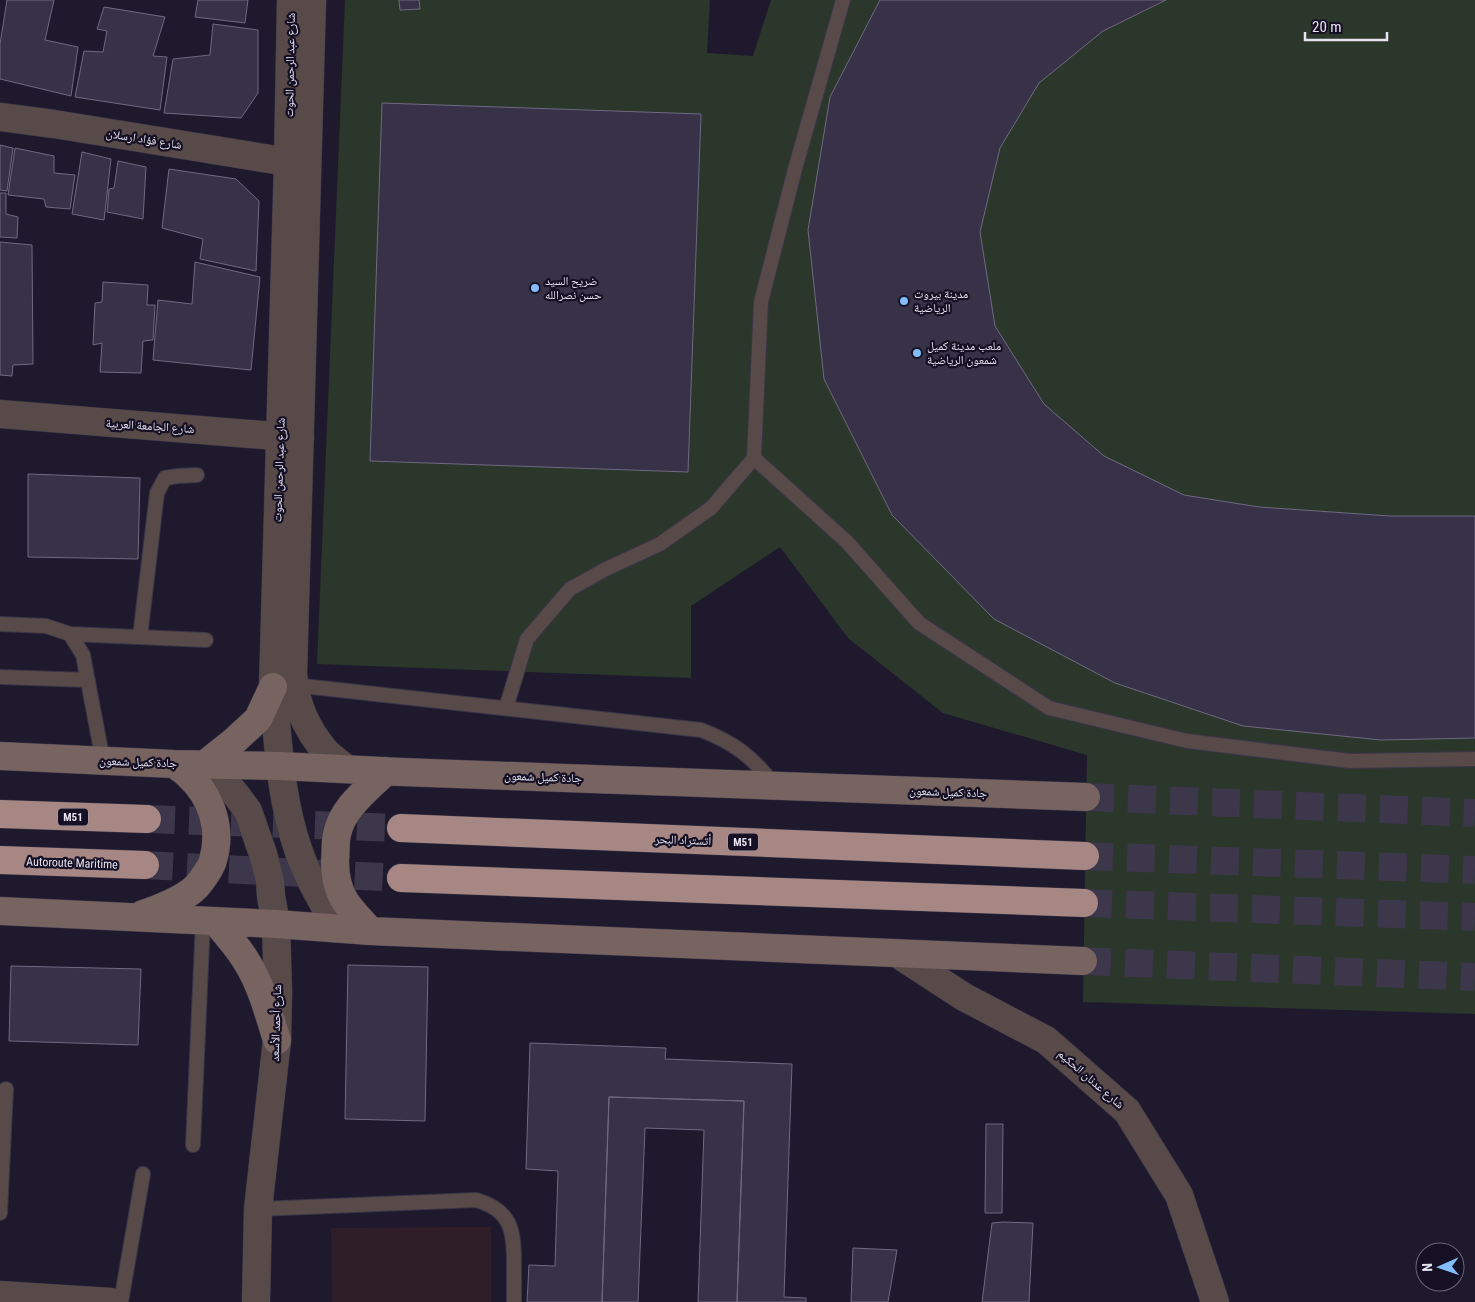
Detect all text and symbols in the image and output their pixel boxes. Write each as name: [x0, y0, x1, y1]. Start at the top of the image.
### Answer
scale bar: [1305, 10, 1388, 42]
street label: شارع عبد الرحمن الحوت: [282, 13, 299, 117]
text: 20 m: [1312, 18, 1342, 36]
street label: شارع فؤاد ارسلان: [105, 126, 183, 153]
place label: ضريح السيد حسن نصرالله: [545, 274, 602, 302]
marker: ضريح السيد حسن نصرالله: [529, 282, 541, 294]
place label: مدينة بيروت الرياضية: [914, 287, 968, 315]
marker: مدينة بيروت الرياضية: [898, 295, 910, 307]
place label: ملعب مدينة كميل شمعون الرياضية: [927, 339, 1001, 367]
marker: ملعب مدينة كميل شمعون الرياضية: [911, 347, 923, 359]
street label: شارع الجامعة العربية: [105, 416, 195, 437]
street label: شارع عبد الرحمن الحوت: [270, 417, 289, 522]
street label: جادة كميل شمعون: [99, 754, 178, 771]
street label: جادة كميل شمعون: [504, 769, 583, 786]
street label: جادة كميل شمعون: [909, 784, 988, 801]
road number: M51: [58, 809, 88, 826]
street label: أتستراد البحر: [654, 832, 712, 848]
road number: M51: [728, 834, 758, 850]
street label: Autoroute Maritime: [26, 854, 118, 872]
street label: شارع أحمد الأسعد: [268, 984, 285, 1062]
street label: شارع عدنان الحكيم: [1054, 1046, 1127, 1112]
north arrow: [1415, 1242, 1465, 1292]
text: N: [1419, 1263, 1435, 1272]

